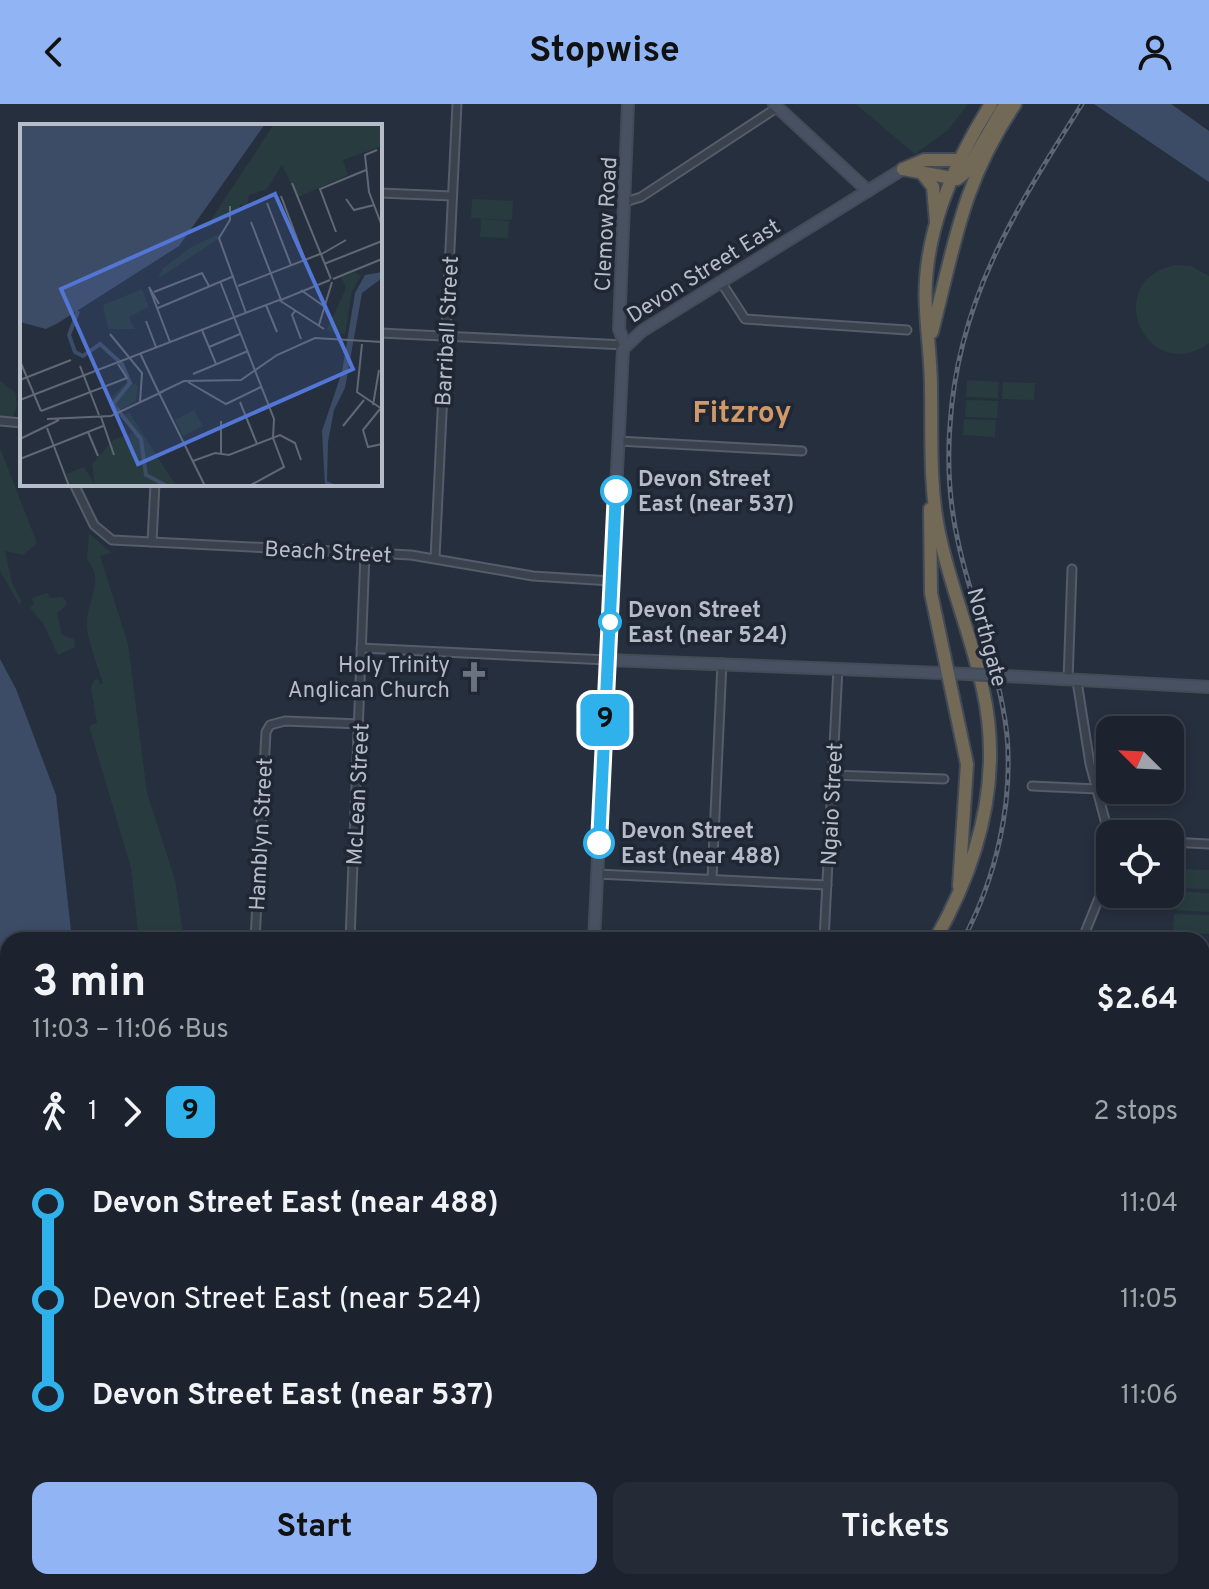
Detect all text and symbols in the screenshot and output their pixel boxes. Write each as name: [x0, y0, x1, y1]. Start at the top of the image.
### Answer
text: Stopwise: [529, 29, 680, 75]
icon: back: [32, 30, 76, 74]
icon: person: [1133, 30, 1177, 74]
inset map: [20, 124, 382, 486]
street label: Clemow Road: [590, 156, 625, 292]
street label: Devon Street East: [623, 214, 786, 330]
street label: Barriball Street: [431, 255, 466, 407]
district label: Fitzroy: [693, 396, 791, 433]
place label: Devon Street East (near 537): [638, 467, 794, 519]
marker: Devon Street East (near 537): [601, 476, 631, 506]
street label: Beach Street: [264, 537, 392, 570]
street label: Northgate: [959, 585, 1012, 690]
place label: Devon Street East (near 524): [628, 598, 787, 650]
marker: Devon Street East (near 524): [599, 611, 621, 633]
place label: Holy Trinity Anglican Church: [288, 653, 450, 705]
church icon: Holy Trinity Anglican Church: [457, 660, 491, 694]
line badge: 9: [579, 694, 631, 746]
text: 9: [596, 702, 614, 738]
north arrow: [1096, 716, 1184, 804]
map controls: [1096, 716, 1184, 908]
street label: McLean Street: [342, 722, 377, 866]
street label: Ngaio Street: [817, 742, 850, 866]
street label: Hamblyn Street: [245, 757, 280, 911]
place label: Devon Street East (near 488): [621, 819, 781, 871]
button: locate: [1096, 820, 1184, 908]
marker: Devon Street East (near 488): [584, 828, 614, 858]
text: 3 min: [32, 956, 146, 1012]
text: $2.64: [1097, 982, 1178, 1019]
text: 11:03 – 11:06 · Bus: [32, 1014, 229, 1047]
icon: walk: [32, 1090, 76, 1134]
icon: forward: [110, 1090, 154, 1134]
text: 9: [182, 1094, 199, 1130]
text: 1: [88, 1096, 98, 1129]
text: 2 stops: [1093, 1096, 1178, 1129]
text: Devon Street East (near 488): [92, 1186, 499, 1223]
text: 11:04: [1120, 1188, 1178, 1221]
text: Devon Street East (near 524): [92, 1282, 482, 1319]
text: 11:05: [1120, 1284, 1178, 1317]
text: Devon Street East (near 537): [92, 1378, 494, 1415]
text: 11:06: [1121, 1380, 1178, 1413]
button: Start: [32, 1482, 597, 1574]
button: Tickets: [613, 1482, 1178, 1574]

